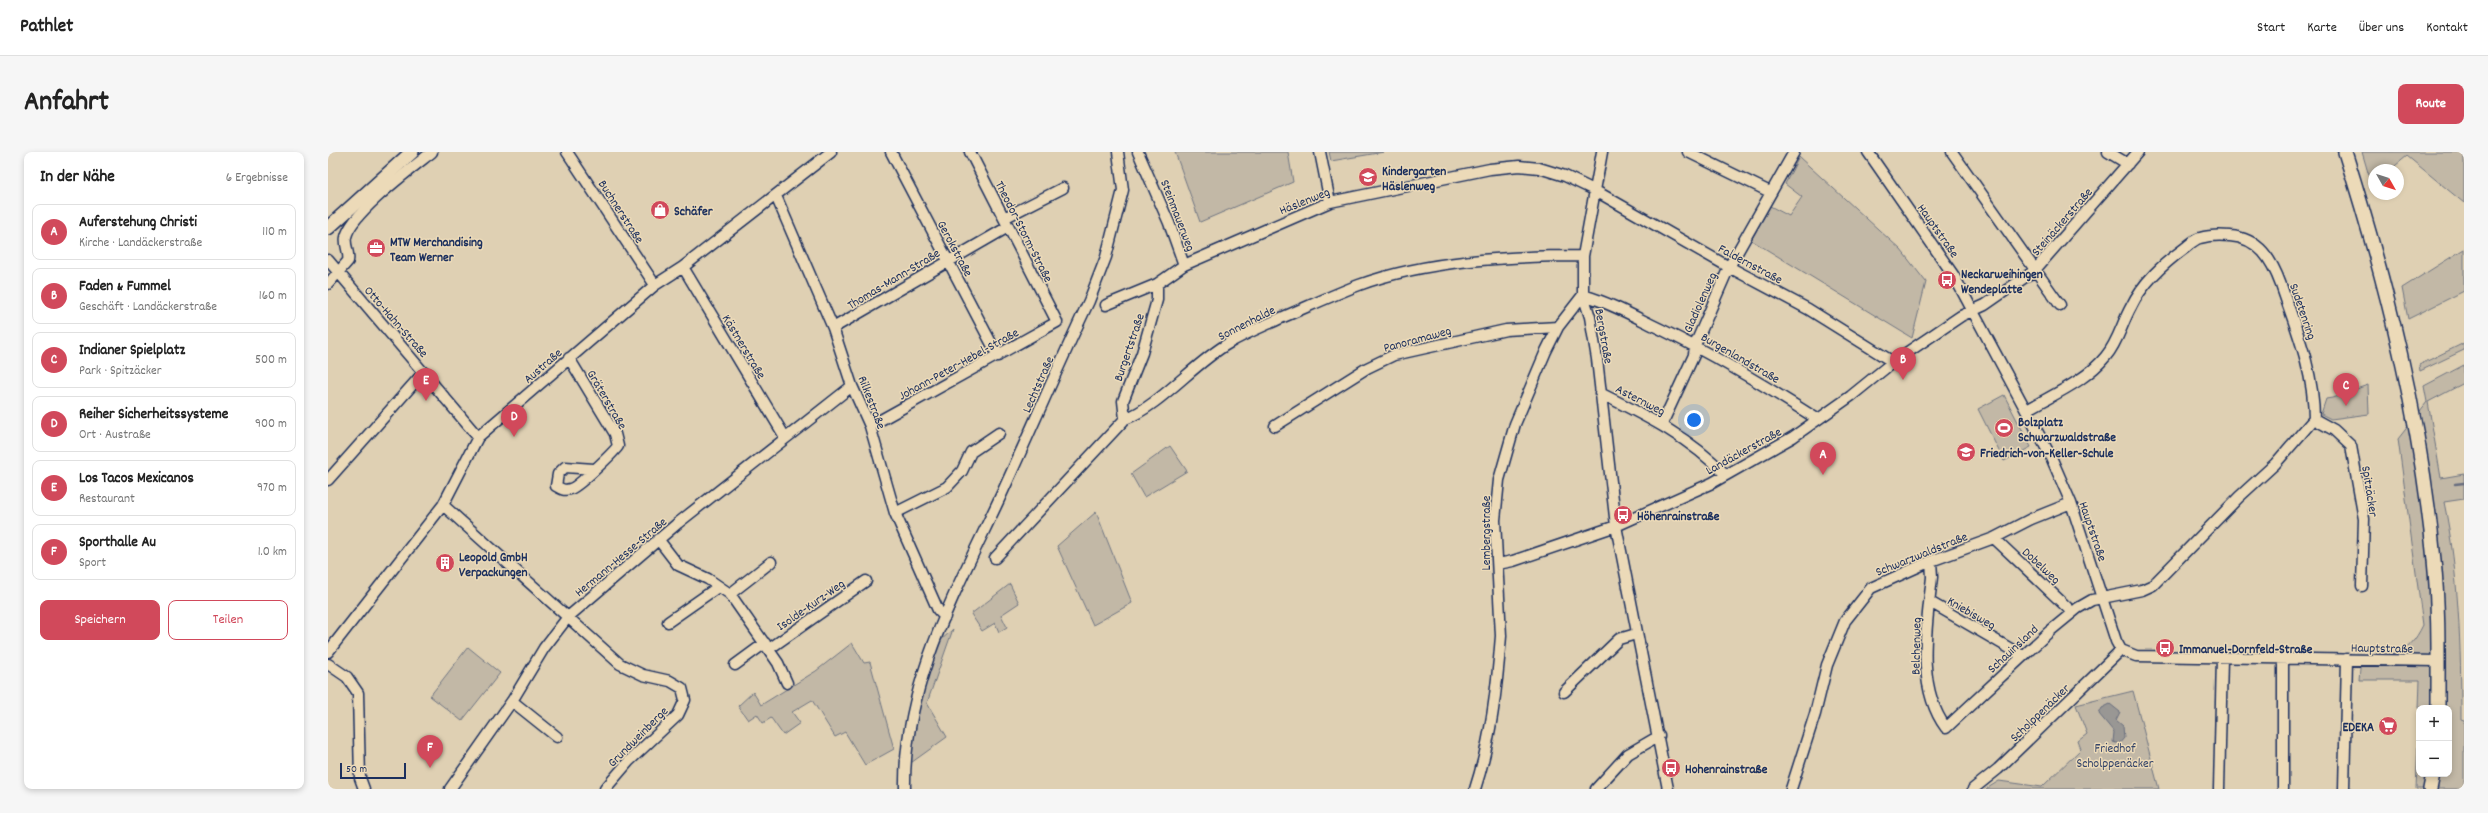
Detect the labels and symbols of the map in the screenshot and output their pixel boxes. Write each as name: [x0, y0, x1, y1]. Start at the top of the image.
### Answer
place label: Kindergarten Häslenweg: [1382, 163, 1446, 197]
north arrow: [2368, 164, 2404, 200]
school or university icon: Kindergarten Häslenweg: [1357, 166, 1379, 188]
street label: Buchnerstraße: [592, 177, 648, 248]
street label: Steinmauerweg: [1154, 177, 1199, 255]
street label: Theodor-Storm-Straße: [989, 178, 1057, 286]
street label: Häslenweg: [1277, 183, 1333, 221]
street label: Steinäckerstraße: [2028, 184, 2098, 261]
shop icon: Schäfer: [649, 199, 671, 221]
street label: Hauptstraße: [1911, 200, 1963, 263]
place label: Schäfer: [674, 203, 714, 222]
street label: Gerokstraße: [931, 218, 977, 281]
place label: MTW Merchandising Team Werner: [390, 234, 483, 268]
office icon: MTW Merchandising Team Werner: [365, 237, 387, 259]
street label: Faldernstraße: [1714, 240, 1786, 290]
street label: Thomas-Mann-Straße: [844, 245, 945, 315]
place label: Neckarweihingen Wendeplatte: [1961, 266, 2043, 300]
street label: Gladiolenweg: [1679, 269, 1723, 336]
bus stop icon: Neckarweihingen Wendeplatte: [1936, 269, 1958, 291]
street label: Sudetenring: [2283, 281, 2320, 343]
street label: Otto-Hahn-Straße: [358, 283, 432, 363]
street label: Sonnenhalde: [1215, 302, 1279, 347]
street label: Bergstraße: [1588, 307, 1617, 366]
street label: Kästnerstraße: [716, 311, 770, 383]
street label: Burgertstraße: [1110, 311, 1151, 384]
street label: Panoramaweg: [1382, 322, 1454, 359]
street label: Johann-Peter-Hebel-Straße: [896, 324, 1023, 406]
street label: Burgenlandstraße: [1697, 329, 1783, 390]
street label: Austraße: [520, 345, 567, 389]
pin: B: [1890, 347, 1916, 380]
street label: Lechtstraße: [1018, 353, 1060, 416]
street label: Gräterstraße: [581, 367, 631, 434]
pin: E: [413, 368, 439, 401]
street label: Rilkestraße: [852, 373, 890, 433]
pin: C: [2333, 373, 2359, 406]
street label: Asternweg: [1612, 381, 1668, 422]
pin: D: [501, 404, 527, 437]
your location: [1684, 410, 1704, 430]
place label: Bolzplatz Schwarzwaldstraße: [2018, 414, 2116, 448]
sports icon: Bolzplatz Schwarzwaldstraße: [1993, 417, 2015, 439]
street label: Landäckerstraße: [1703, 423, 1786, 481]
school or university icon: Friedrich-von-Keller-Schule: [1955, 441, 1977, 463]
pin: A: [1810, 442, 1836, 475]
place label: Friedrich-von-Keller-Schule: [1980, 445, 2114, 464]
street label: Spitzäcker: [2355, 465, 2382, 518]
street label: Lembergstraße: [1478, 495, 1497, 570]
street label: Hauptstraße: [2073, 499, 2111, 565]
bus stop icon: Höhenrainstraße: [1612, 504, 1634, 526]
place label: Höhenrainstraße: [1637, 508, 1720, 527]
street label: Hermann-Hesse-Straße: [571, 513, 672, 602]
street label: Schwarzwaldstraße: [1873, 528, 1971, 582]
street label: Dobelweg: [2017, 544, 2064, 590]
place label: Leopold GmbH Verpackungen: [459, 549, 528, 583]
building icon: Leopold GmbH Verpackungen: [434, 552, 456, 574]
street label: Isolde-Kurz-Weg: [773, 575, 850, 637]
street label: Kniebisweg: [1943, 593, 1999, 636]
street label: Belchenweg: [1907, 617, 1928, 675]
street label: Schauinsland: [1984, 621, 2044, 679]
bus stop icon: Immanuel-Dornfeld-Straße: [2154, 637, 2176, 659]
street label: Hauptstraße: [2351, 639, 2414, 660]
place label: Immanuel-Dornfeld-Straße: [2179, 641, 2313, 660]
street label: Scholppenäcker: [2006, 680, 2075, 747]
street label: Grundweinberge: [604, 703, 674, 772]
supermarket icon: EDEKA: [2377, 715, 2399, 737]
place label: EDEKA: [2342, 719, 2374, 738]
pin: F: [417, 735, 443, 768]
park label: Friedhof Scholppenäcker: [2076, 740, 2154, 774]
bus stop icon: Hohenrainstraße: [1660, 757, 1682, 779]
scale bar: [340, 761, 406, 780]
place label: Hohenrainstraße: [1685, 761, 1768, 780]

